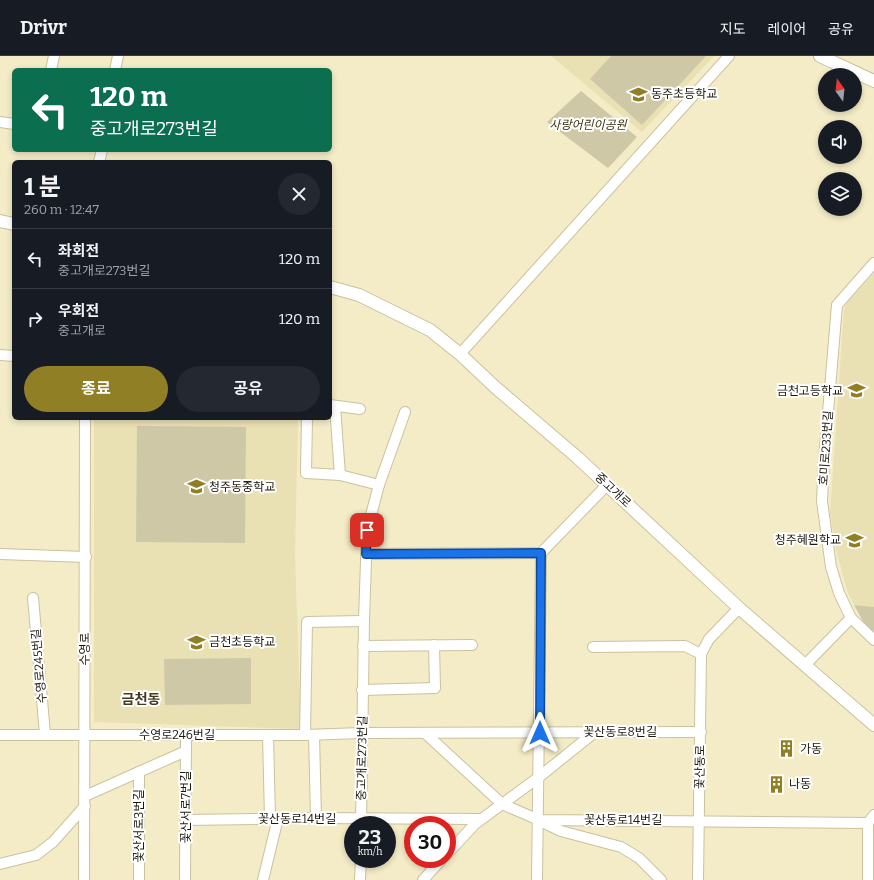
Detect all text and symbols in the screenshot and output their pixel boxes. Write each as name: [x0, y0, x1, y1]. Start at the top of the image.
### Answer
text: Drivr: [20, 16, 67, 39]
text: 지도: [720, 21, 746, 38]
text: 레이어: [768, 21, 806, 38]
text: 공유: [828, 21, 854, 38]
north arrow: [818, 68, 862, 112]
map controls: [818, 68, 862, 216]
text: 120 m: [90, 80, 167, 113]
icon: left: [24, 84, 76, 136]
school or university icon: 동주초등학교: [628, 84, 648, 104]
place label: 동주초등학교: [651, 87, 717, 101]
text: 중고개로273번길: [90, 118, 218, 140]
park label: 사랑어린이공원: [549, 118, 628, 132]
button: sound: [818, 120, 862, 164]
button: layers: [818, 172, 862, 216]
text: 1 분: [24, 173, 61, 201]
button: close: [278, 173, 320, 215]
text: 260 m · 12:47: [24, 202, 99, 217]
text: 좌회전: [58, 242, 99, 260]
icon: left: [24, 248, 46, 270]
text: 120 m: [279, 250, 320, 268]
text: 중고개로273번길: [58, 263, 150, 278]
text: 우회전: [58, 302, 99, 320]
icon: right: [24, 308, 46, 330]
text: 120 m: [279, 310, 320, 328]
text: 중고개로: [58, 323, 106, 338]
button: 종료: [24, 366, 168, 412]
button: 공유: [176, 366, 320, 412]
school or university icon: 금천고등학교: [846, 381, 866, 401]
place label: 금천고등학교: [777, 384, 843, 398]
street label: 호미로233번길: [816, 410, 836, 486]
street label: 중고개로: [592, 470, 634, 510]
school or university icon: 청주동중학교: [186, 477, 206, 497]
place label: 청주동중학교: [209, 480, 275, 494]
pin: [350, 513, 384, 547]
icon: arrive: [356, 519, 378, 541]
school or university icon: 청주혜원학교: [844, 530, 864, 550]
place label: 청주혜원학교: [775, 533, 841, 547]
street label: 수영로245번길: [29, 628, 49, 704]
street label: 수영로: [78, 632, 92, 666]
school or university icon: 금천초등학교: [186, 632, 206, 652]
place label: 금천초등학교: [209, 635, 275, 649]
district label: 금천동: [122, 691, 160, 708]
position arrow: [519, 712, 561, 754]
street label: 중고개로273번길: [354, 715, 370, 801]
street label: 꽃산동로8번길: [583, 725, 657, 739]
street label: 수영로246번길: [139, 728, 215, 742]
building icon: 가동: [777, 739, 797, 759]
place label: 가동: [800, 742, 822, 756]
street label: 꽃산동로: [693, 745, 707, 789]
street label: 꽃산서로7번길: [179, 771, 193, 843]
building icon: 나동: [766, 774, 786, 794]
place label: 나동: [789, 777, 811, 791]
street label: 꽃산서로3번길: [132, 789, 146, 863]
street label: 꽃산동로14번길: [258, 812, 336, 826]
street label: 꽃산동로14번길: [584, 813, 662, 827]
speed limit sign: 30: [404, 816, 456, 868]
text: 23: [359, 825, 381, 849]
text: km/h: [358, 846, 382, 858]

